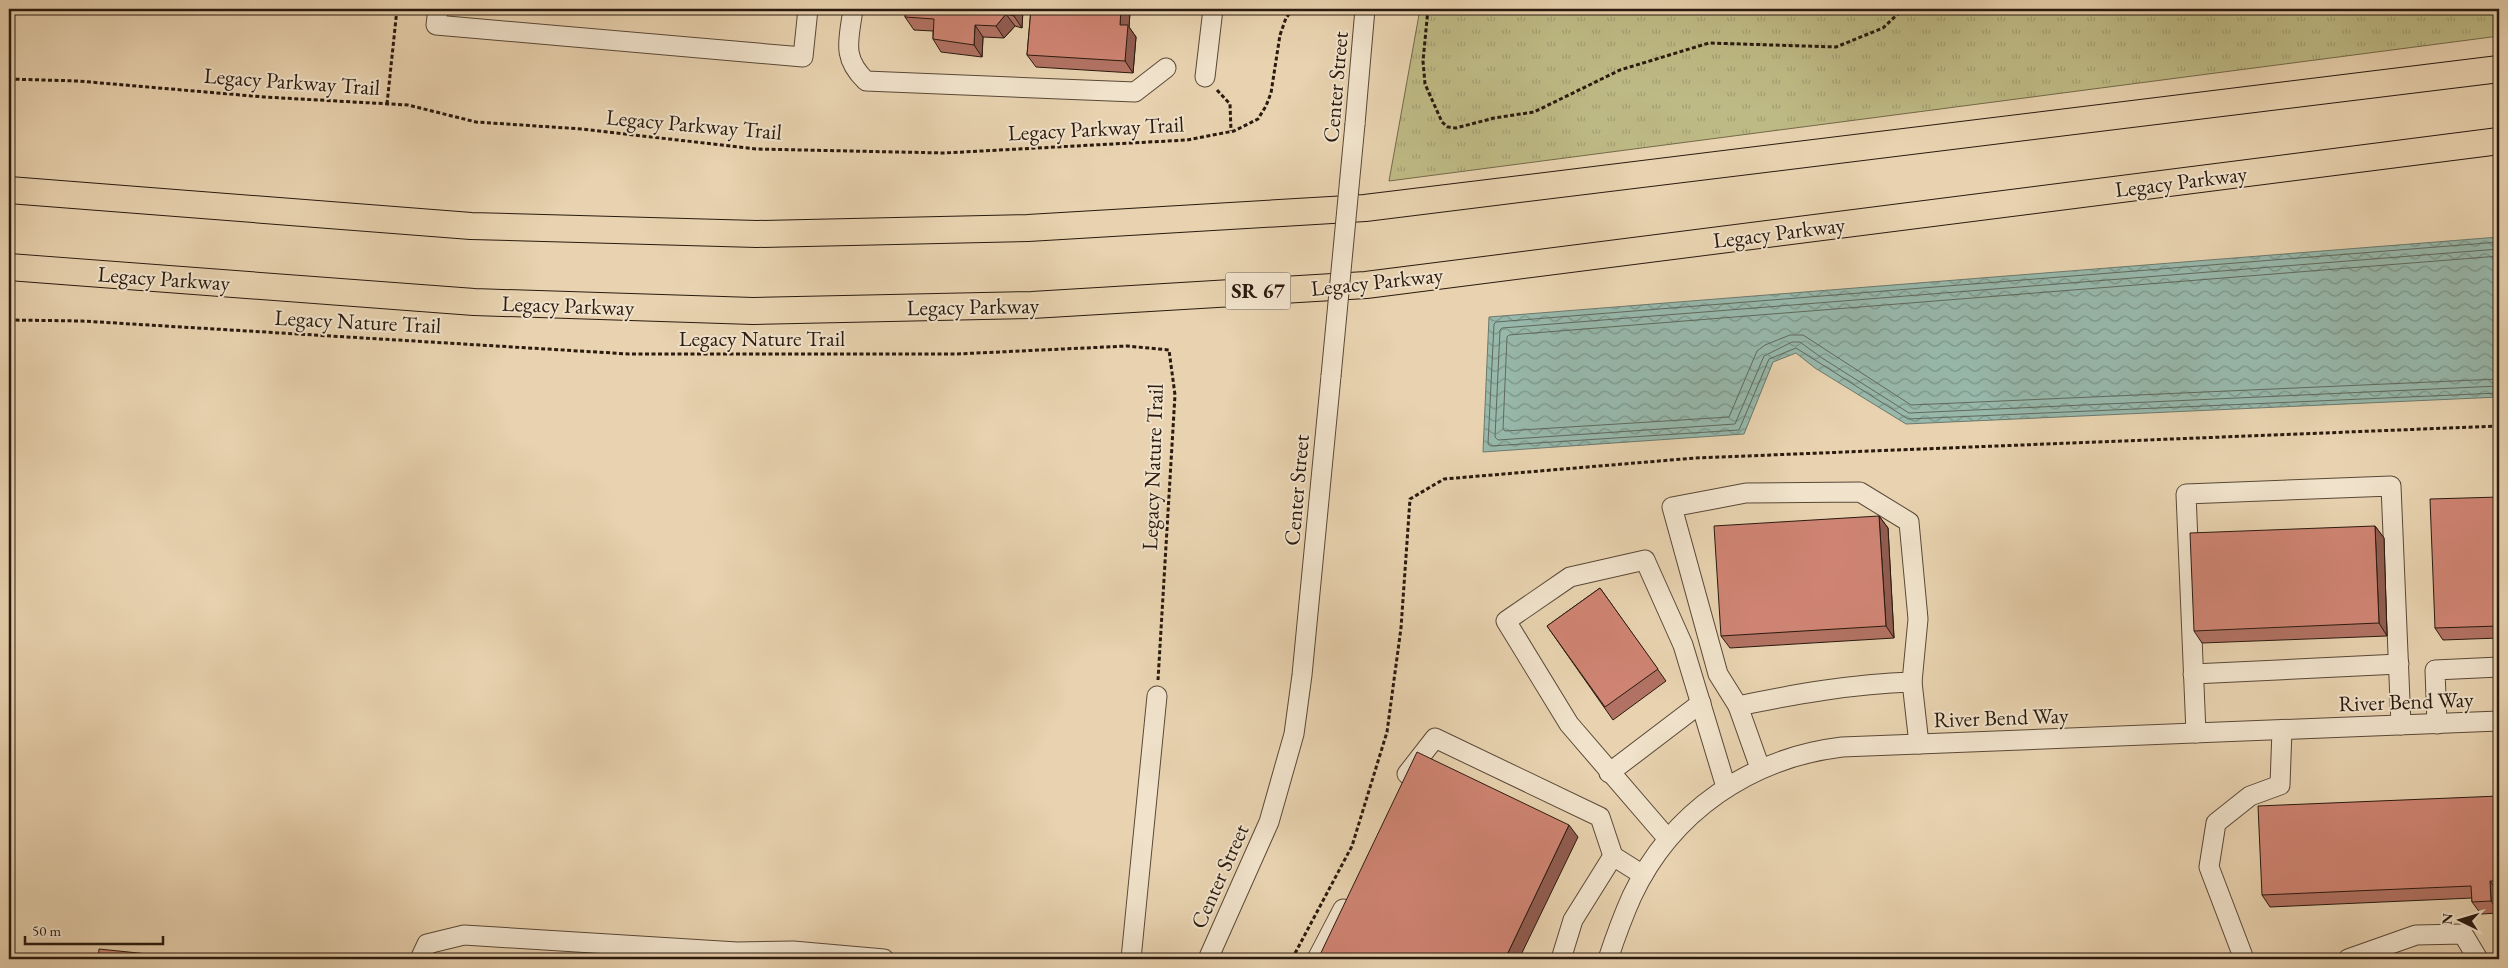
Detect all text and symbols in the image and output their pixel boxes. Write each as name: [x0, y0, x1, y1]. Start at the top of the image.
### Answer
street label: Center Street: [1316, 30, 1355, 144]
street label: Legacy Parkway Trail: [203, 61, 381, 102]
street label: Legacy Parkway Trail: [605, 102, 783, 147]
street label: Legacy Parkway Trail: [1007, 109, 1185, 148]
street label: Legacy Parkway: [2113, 159, 2249, 204]
street label: Legacy Parkway: [1711, 210, 1847, 255]
street label: Legacy Parkway: [97, 259, 232, 298]
street label: Legacy Parkway: [1310, 260, 1445, 303]
road number: SR 67: [1226, 272, 1290, 310]
street label: Legacy Parkway: [501, 289, 635, 322]
street label: Legacy Parkway: [906, 291, 1040, 322]
street label: Legacy Nature Trail: [274, 303, 442, 340]
street label: Legacy Nature Trail: [679, 324, 845, 353]
street label: Legacy Nature Trail: [1135, 383, 1170, 551]
street label: Center Street: [1277, 433, 1316, 547]
street label: River Bend Way: [2338, 685, 2474, 718]
street label: River Bend Way: [1933, 701, 2069, 734]
street label: Center Street: [1184, 819, 1255, 933]
north arrow: [2436, 896, 2486, 946]
text: N: [2438, 912, 2457, 925]
scale bar: [25, 913, 162, 945]
text: 50 m: [32, 921, 61, 940]

